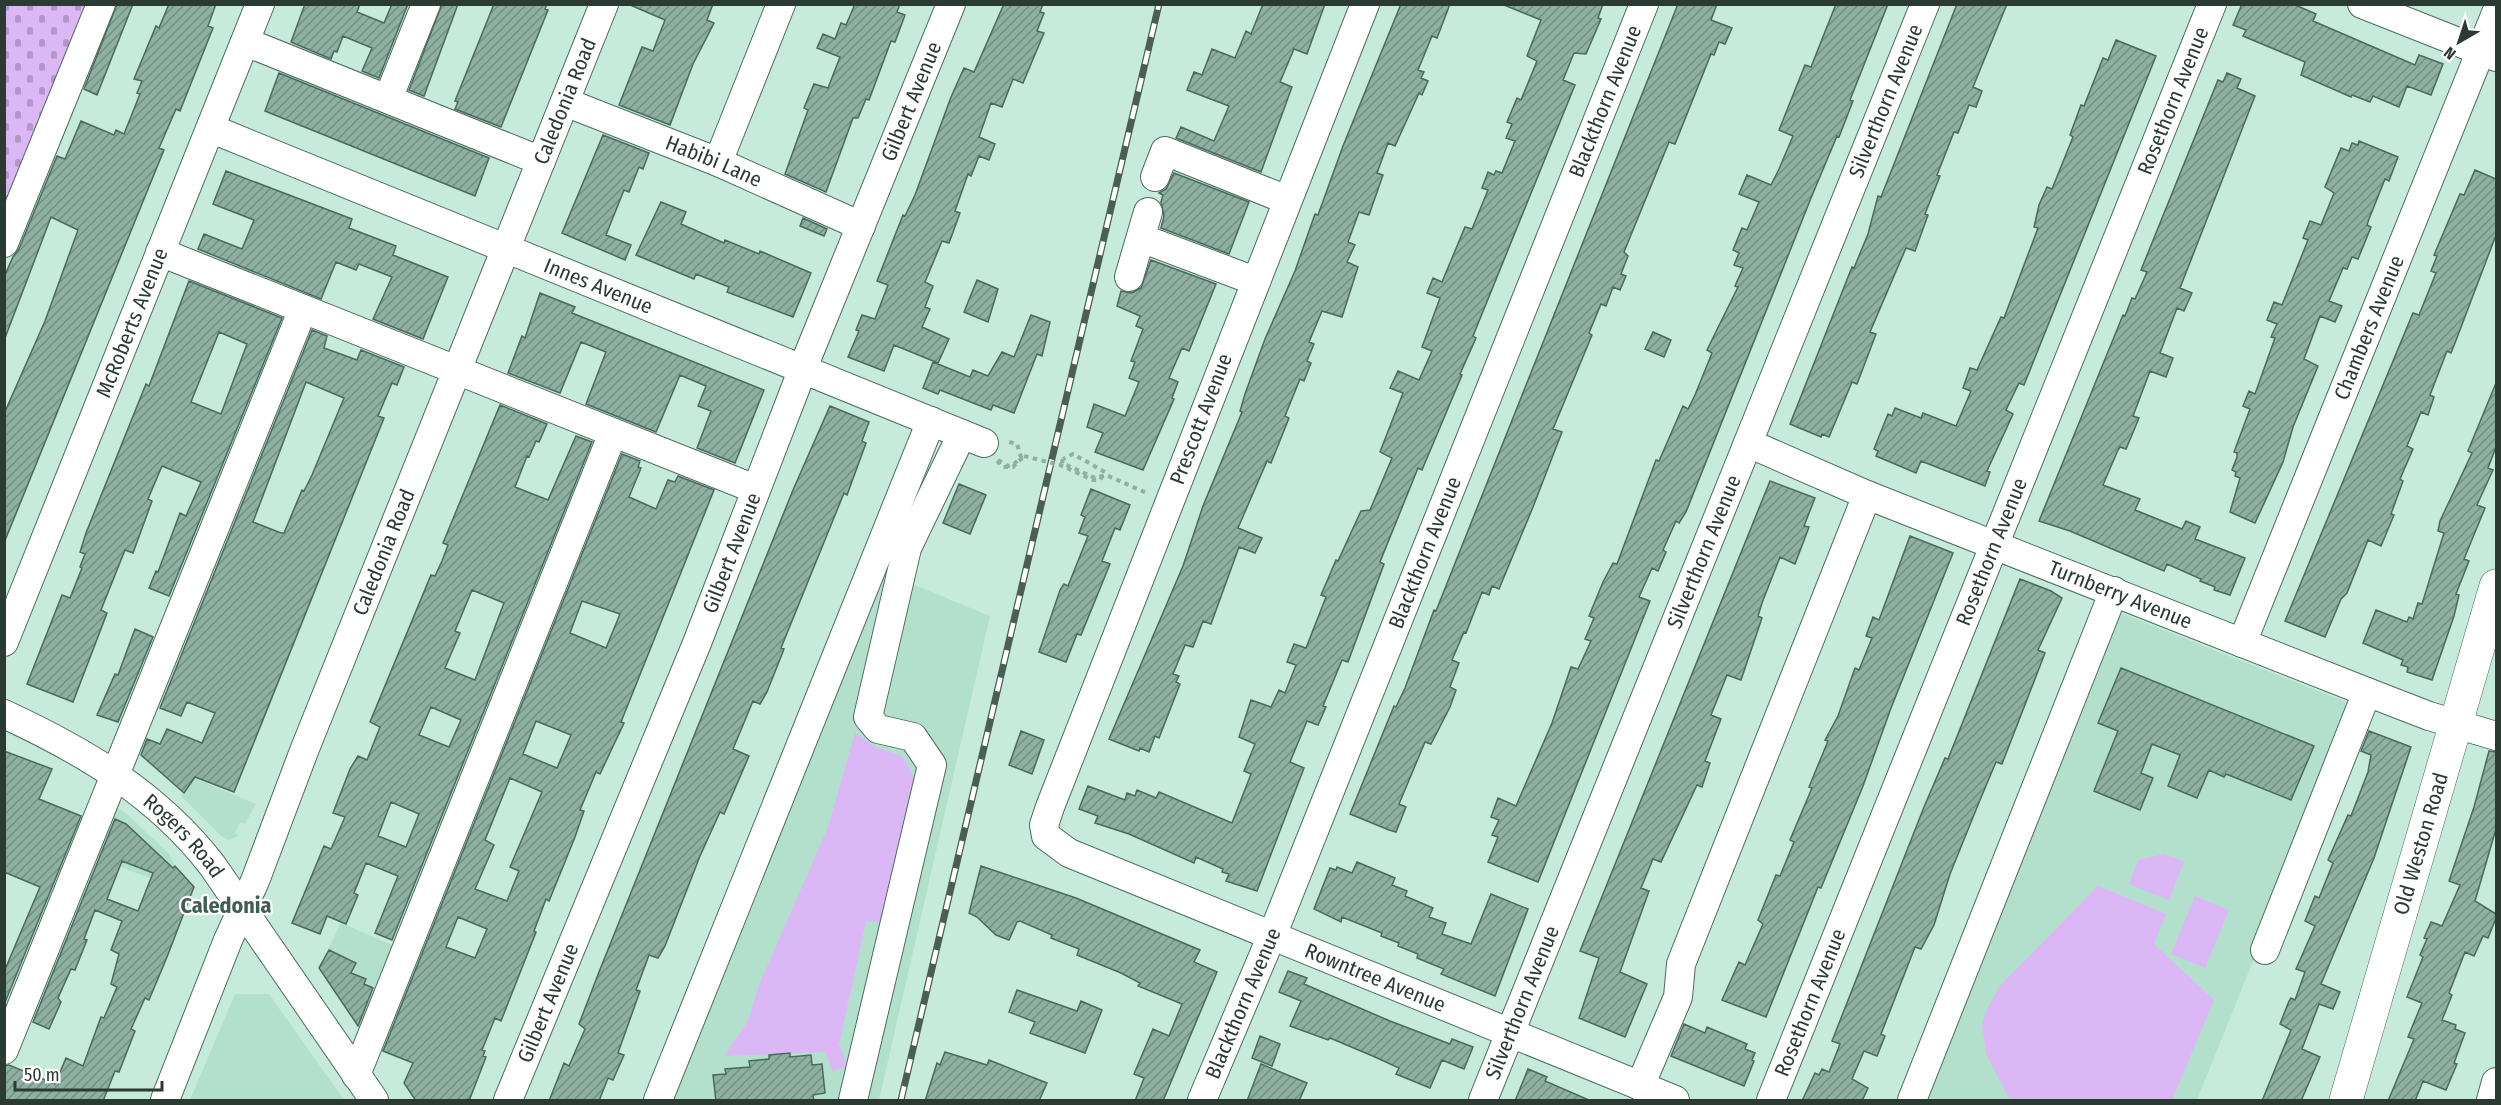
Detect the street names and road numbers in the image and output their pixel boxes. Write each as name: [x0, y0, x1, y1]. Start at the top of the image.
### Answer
street label: Silverthorn Avenue: [1843, 20, 1928, 182]
street label: Blackthorn Avenue: [1563, 22, 1647, 181]
street label: Rosethorn Avenue: [2132, 23, 2214, 179]
street label: Caledonia Road: [528, 34, 602, 168]
street label: Gilbert Avenue: [875, 38, 947, 165]
street label: Habibi Lane: [662, 130, 766, 193]
street label: McRoberts Avenue: [90, 244, 174, 401]
street label: Innes Avenue: [540, 252, 656, 320]
street label: Chambers Avenue: [2328, 252, 2410, 404]
street label: Prescott Avenue: [1164, 350, 1238, 488]
street label: Silverthorn Avenue: [1661, 471, 1747, 633]
street label: Blackthorn Avenue: [1383, 473, 1467, 633]
street label: Rosethorn Avenue: [1950, 474, 2033, 629]
street label: Caledonia Road: [347, 485, 421, 619]
street label: Gilbert Avenue: [697, 489, 767, 617]
street label: Turnberry Avenue: [2045, 555, 2196, 635]
street label: Old Weston Road: [2388, 770, 2454, 918]
street label: Rogers Road: [138, 788, 230, 883]
street label: Silverthorn Avenue: [1480, 922, 1565, 1083]
street label: Blackthorn Avenue: [1200, 924, 1287, 1083]
street label: Rosethorn Avenue: [1769, 925, 1852, 1080]
street label: Rowntree Avenue: [1301, 938, 1449, 1018]
street label: Gilbert Avenue: [512, 939, 584, 1066]

